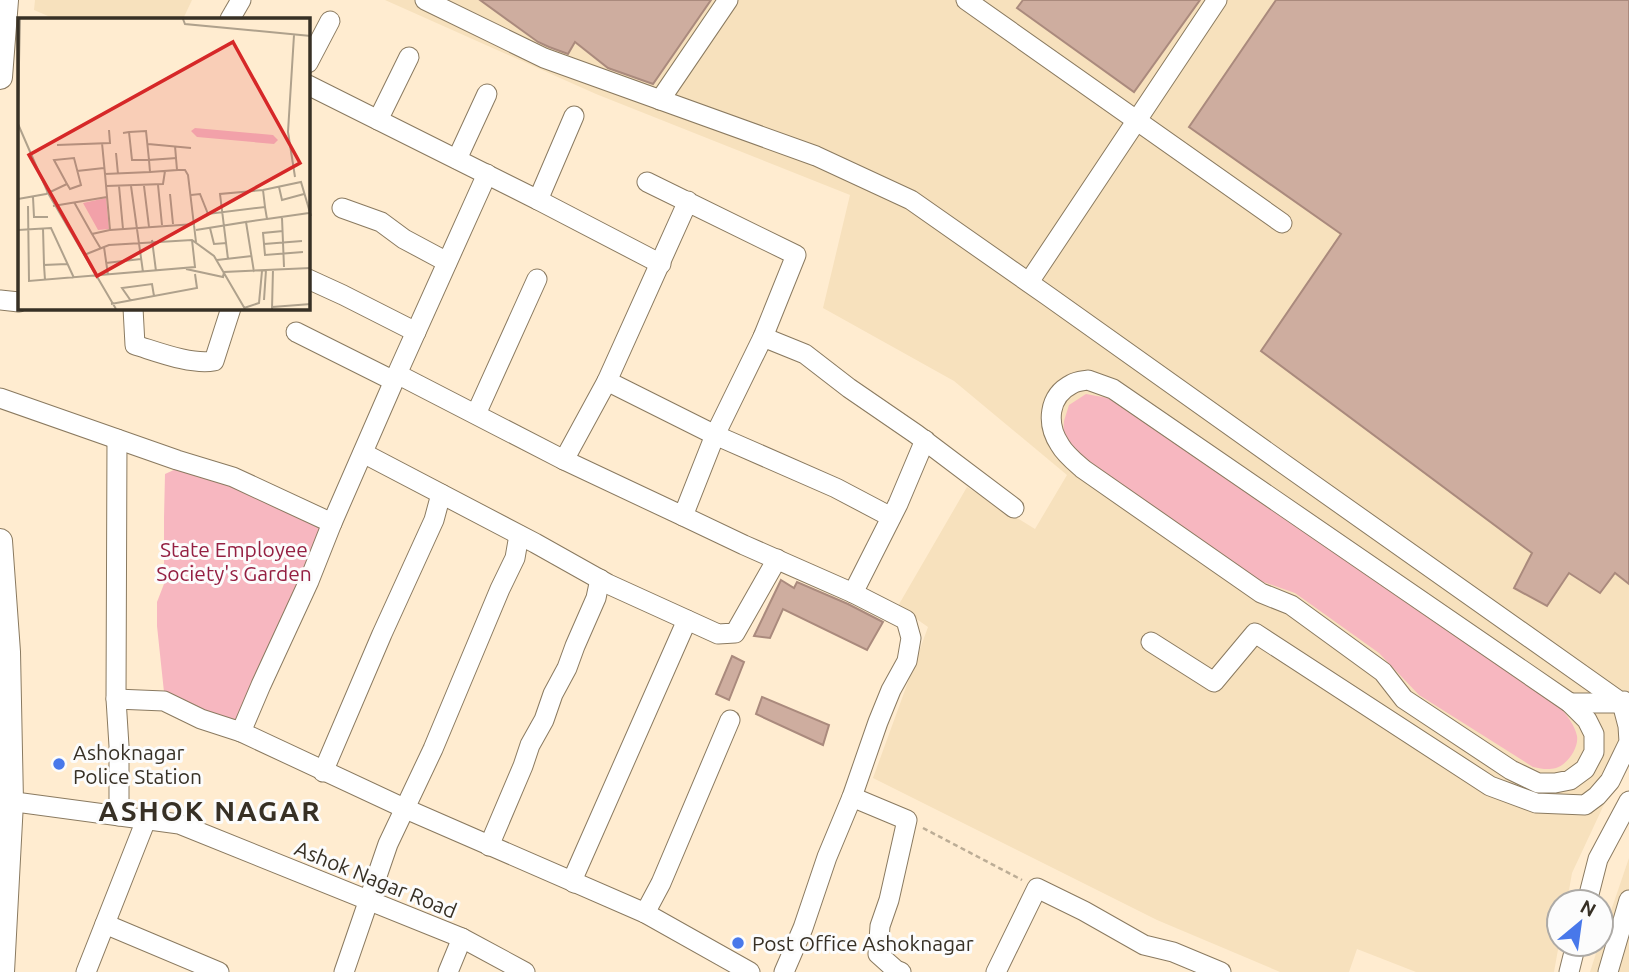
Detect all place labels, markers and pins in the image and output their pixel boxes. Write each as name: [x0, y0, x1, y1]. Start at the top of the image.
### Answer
place label: Ashoknagar Police Station: [73, 740, 202, 788]
marker: Ashoknagar Police Station: [51, 756, 67, 772]
place label: Post Office Ashoknagar: [752, 931, 974, 955]
marker: Post Office Ashoknagar: [730, 935, 746, 951]

